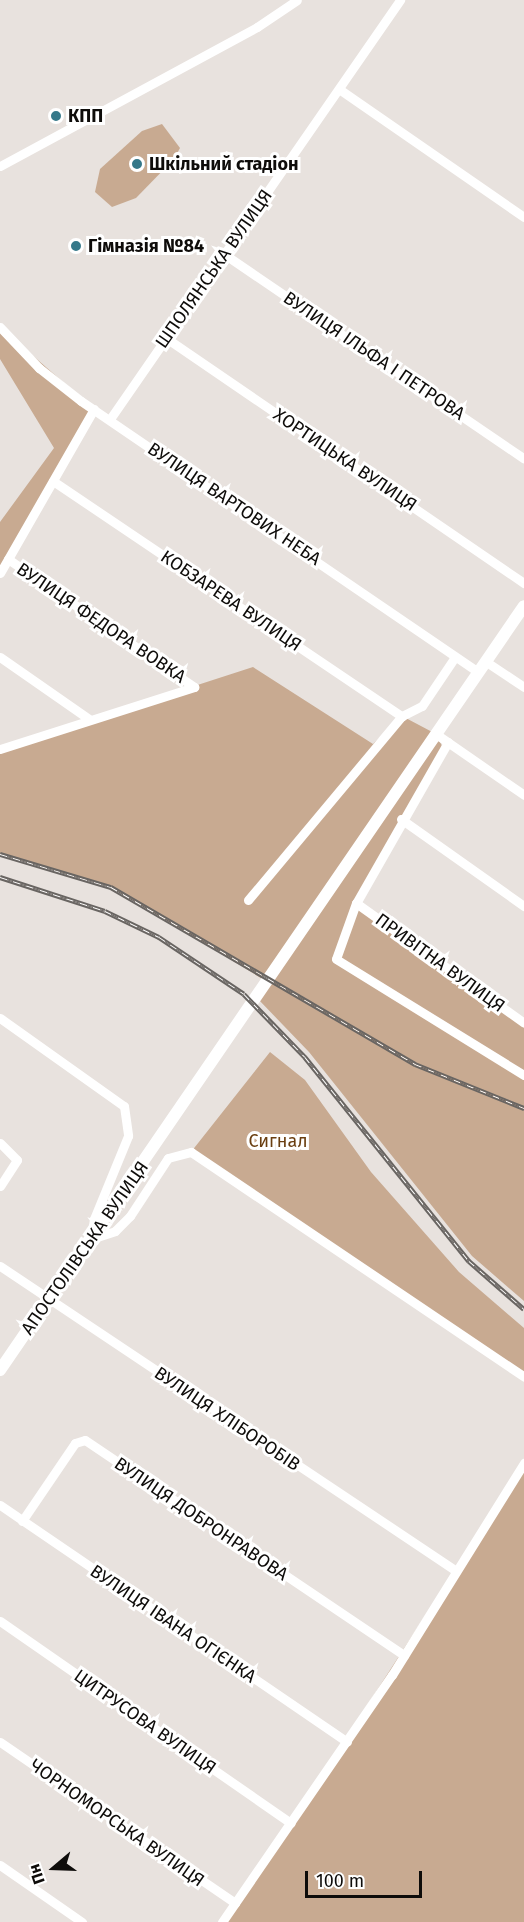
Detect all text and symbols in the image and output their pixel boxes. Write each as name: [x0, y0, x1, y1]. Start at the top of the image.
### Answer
place label: КПП: [68, 105, 103, 127]
marker: КПП: [49, 109, 63, 123]
place label: Шкільний стадіон: [149, 153, 298, 175]
marker: Шкільний стадіон: [130, 157, 144, 171]
street label: ШПОЛЯНСЬКА ВУЛИЦЯ: [151, 185, 277, 353]
place label: Гімназія №84: [88, 235, 204, 257]
marker: Гімназія №84: [69, 239, 83, 253]
street label: ВУЛИЦЯ ІЛЬФА І ПЕТРОВА: [279, 287, 469, 425]
street label: ХОРТИЦЬКА ВУЛИЦЯ: [269, 404, 421, 516]
street label: ВУЛИЦЯ ВАРТОВИХ НЕБА: [143, 438, 325, 570]
street label: КОБЗАРЕВА ВУЛИЦЯ: [156, 546, 306, 656]
street label: ВУЛИЦЯ ФЕДОРА ВОВКА: [12, 558, 190, 688]
street label: ПРИВІТНА ВУЛИЦЯ: [371, 909, 509, 1017]
park label: Сигнал: [248, 1130, 308, 1152]
street label: АПОСТОЛІВСЬКА ВУЛИЦЯ: [17, 1157, 153, 1339]
street label: ВУЛИЦЯ ХЛІБОРОБІВ: [150, 1362, 304, 1476]
street label: ВУЛИЦЯ ДОБРОНРАВОВА: [110, 1453, 292, 1585]
street label: ВУЛИЦЯ ІВАНА ОГІЄНКА: [86, 1560, 260, 1688]
street label: ЦИТРУСОВА ВУЛИЦЯ: [70, 1665, 220, 1779]
street label: ЧОРНОМОРСЬКА ВУЛИЦЯ: [26, 1754, 208, 1892]
north arrow: [24, 1838, 84, 1898]
scale bar: [308, 1859, 425, 1897]
text: Пн: [24, 1861, 49, 1887]
text: 100 m: [316, 1870, 364, 1892]

